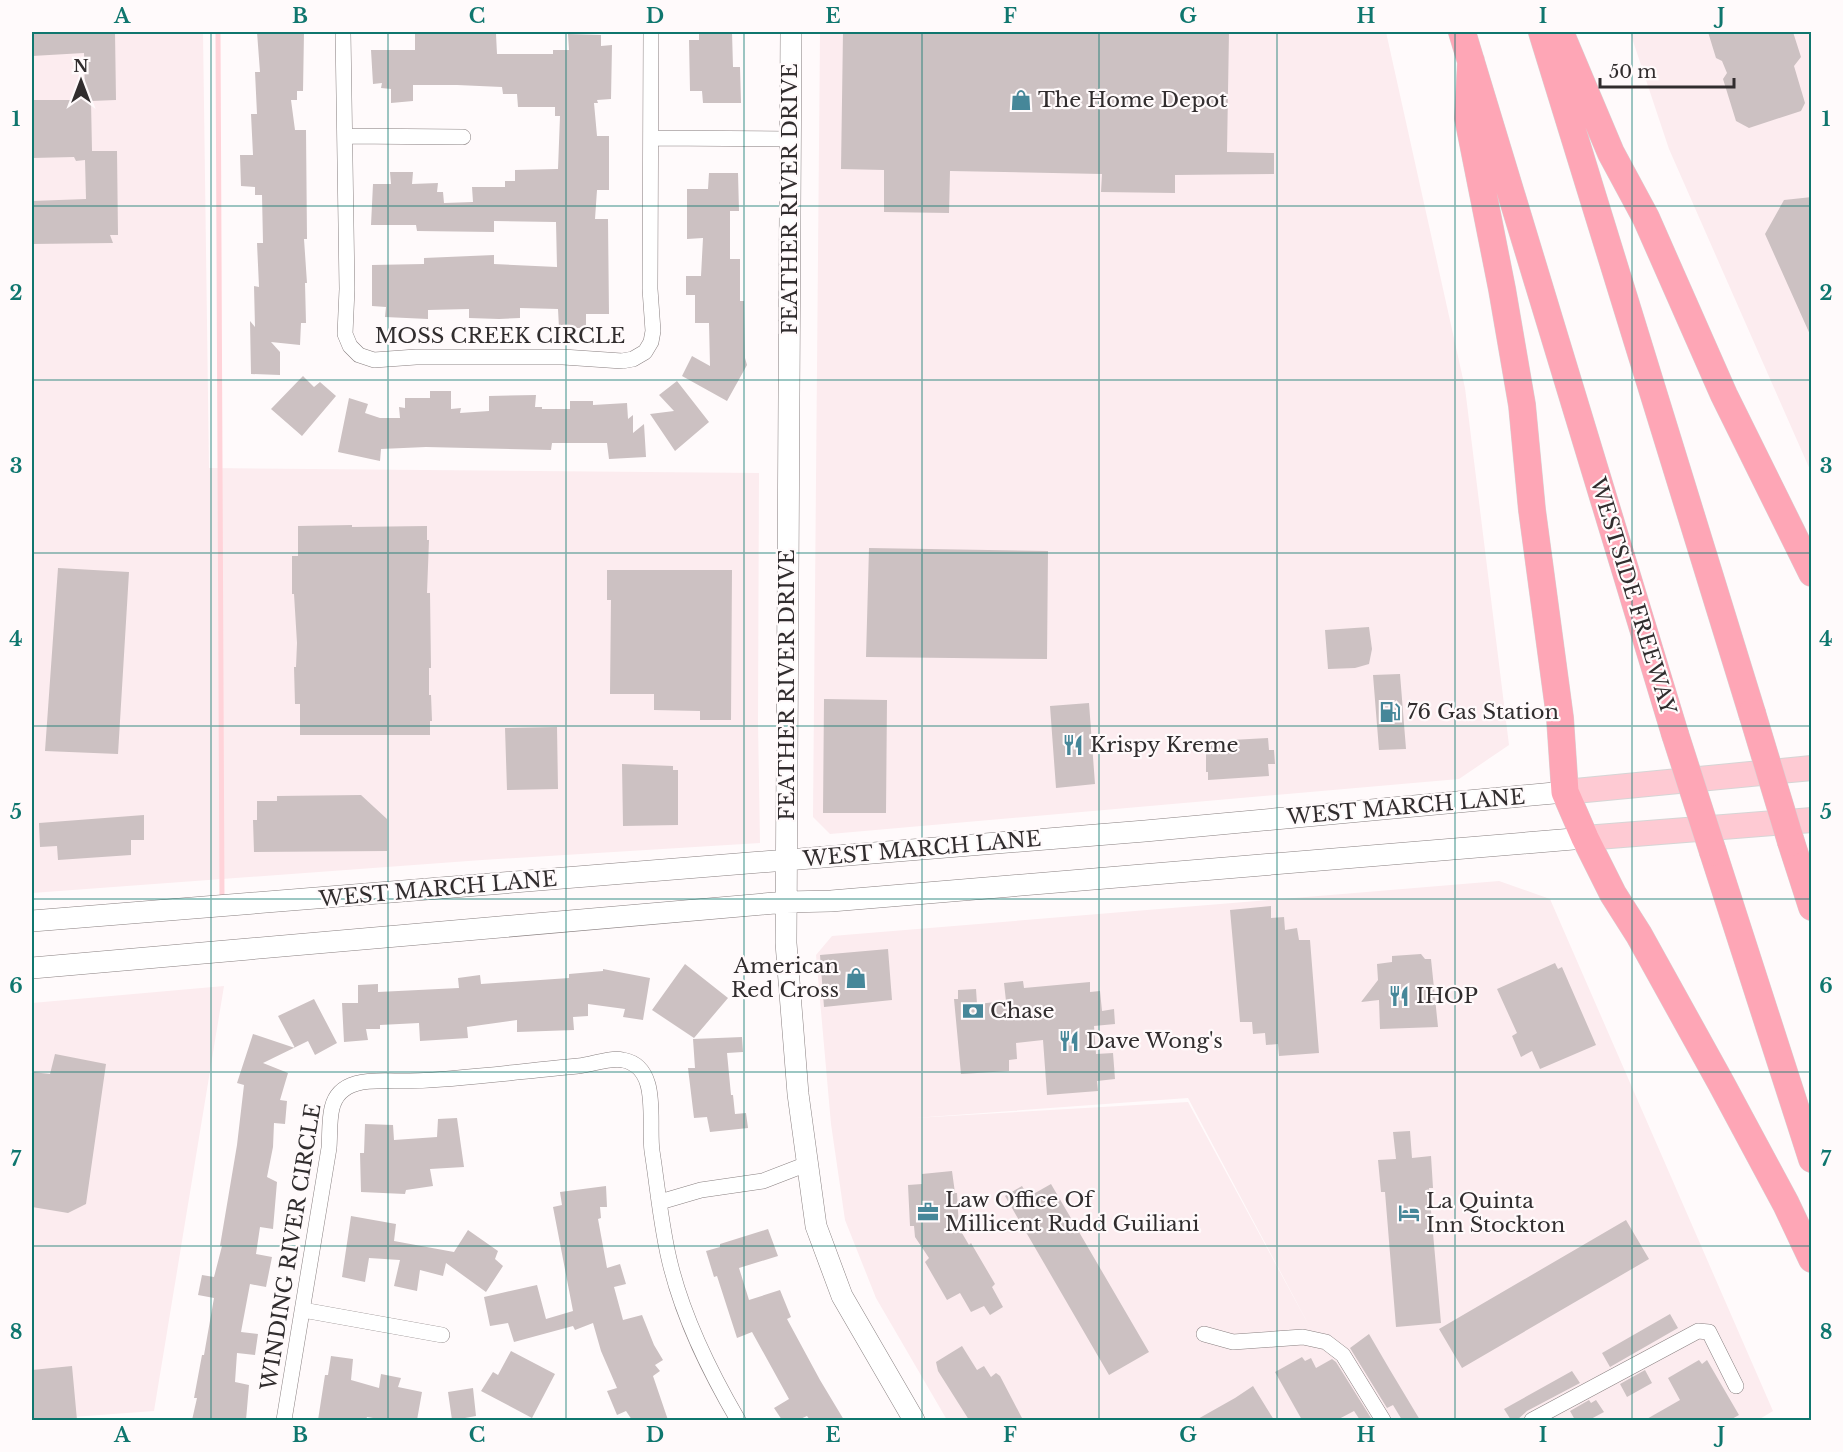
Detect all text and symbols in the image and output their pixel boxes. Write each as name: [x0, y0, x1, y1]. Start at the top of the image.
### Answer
text: A: [113, 4, 131, 28]
text: B: [292, 4, 308, 28]
text: C: [469, 4, 485, 28]
text: D: [646, 4, 664, 28]
text: E: [825, 4, 841, 28]
text: F: [1003, 4, 1017, 28]
text: G: [1179, 4, 1197, 28]
text: H: [1357, 4, 1376, 28]
text: I: [1539, 4, 1547, 28]
text: J: [1713, 4, 1725, 28]
north arrow: [51, 51, 111, 111]
scale bar: [1600, 51, 1734, 89]
text: N: [73, 56, 89, 76]
text: 50 m: [1609, 61, 1657, 83]
street label: FEATHER RIVER DRIVE: [777, 63, 803, 335]
place label: The Home Depot: [1038, 87, 1227, 113]
shop icon: The Home Depot: [1009, 88, 1033, 112]
text: 1: [12, 107, 21, 131]
text: 1: [1822, 107, 1831, 131]
text: 2: [9, 281, 23, 305]
text: 2: [1819, 281, 1833, 305]
street label: MOSS CREEK CIRCLE: [375, 323, 625, 349]
text: 3: [10, 454, 22, 478]
text: 3: [1820, 454, 1832, 478]
street label: WESTSIDE FREEWAY: [1584, 473, 1682, 718]
street label: FEATHER RIVER DRIVE: [774, 549, 800, 821]
text: 4: [9, 627, 23, 651]
text: 4: [1819, 627, 1833, 651]
place label: 76 Gas Station: [1407, 699, 1559, 725]
fuel station icon: 76 Gas Station: [1378, 700, 1402, 724]
place label: Krispy Kreme: [1090, 732, 1239, 758]
restaurant icon: Krispy Kreme: [1061, 733, 1085, 757]
street label: WEST MARCH LANE: [1285, 784, 1526, 830]
text: 5: [10, 800, 22, 824]
text: 5: [1820, 800, 1832, 824]
street label: WEST MARCH LANE: [801, 826, 1042, 872]
street label: WEST MARCH LANE: [317, 866, 558, 912]
place label: American Red Cross: [731, 953, 839, 1003]
shop icon: American Red Cross: [844, 966, 868, 990]
text: 6: [9, 974, 23, 998]
text: 6: [1819, 974, 1833, 998]
place label: IHOP: [1416, 983, 1478, 1009]
restaurant icon: IHOP: [1387, 984, 1411, 1008]
place label: Chase: [990, 998, 1055, 1024]
bank icon: Chase: [961, 999, 985, 1023]
place label: Dave Wong's: [1086, 1028, 1223, 1054]
restaurant icon: Dave Wong's: [1057, 1029, 1081, 1053]
street label: WINDING RIVER CIRCLE: [255, 1102, 327, 1393]
text: 7: [11, 1147, 22, 1171]
text: 7: [1821, 1147, 1832, 1171]
place label: Law Office Of Millicent Rudd Guiliani: [945, 1187, 1199, 1237]
place label: La Quinta Inn Stockton: [1426, 1188, 1565, 1238]
office icon: Law Office Of Millicent Rudd Guiliani: [916, 1200, 940, 1224]
hotel icon: La Quinta Inn Stockton: [1397, 1201, 1421, 1225]
text: 8: [10, 1320, 22, 1344]
text: 8: [1820, 1320, 1832, 1344]
text: A: [113, 1423, 131, 1447]
text: B: [292, 1423, 308, 1447]
text: C: [469, 1423, 485, 1447]
text: D: [646, 1423, 664, 1447]
text: E: [825, 1423, 841, 1447]
text: F: [1003, 1423, 1017, 1447]
text: G: [1179, 1423, 1197, 1447]
text: H: [1357, 1423, 1376, 1447]
text: I: [1539, 1423, 1547, 1447]
text: J: [1713, 1423, 1725, 1447]

